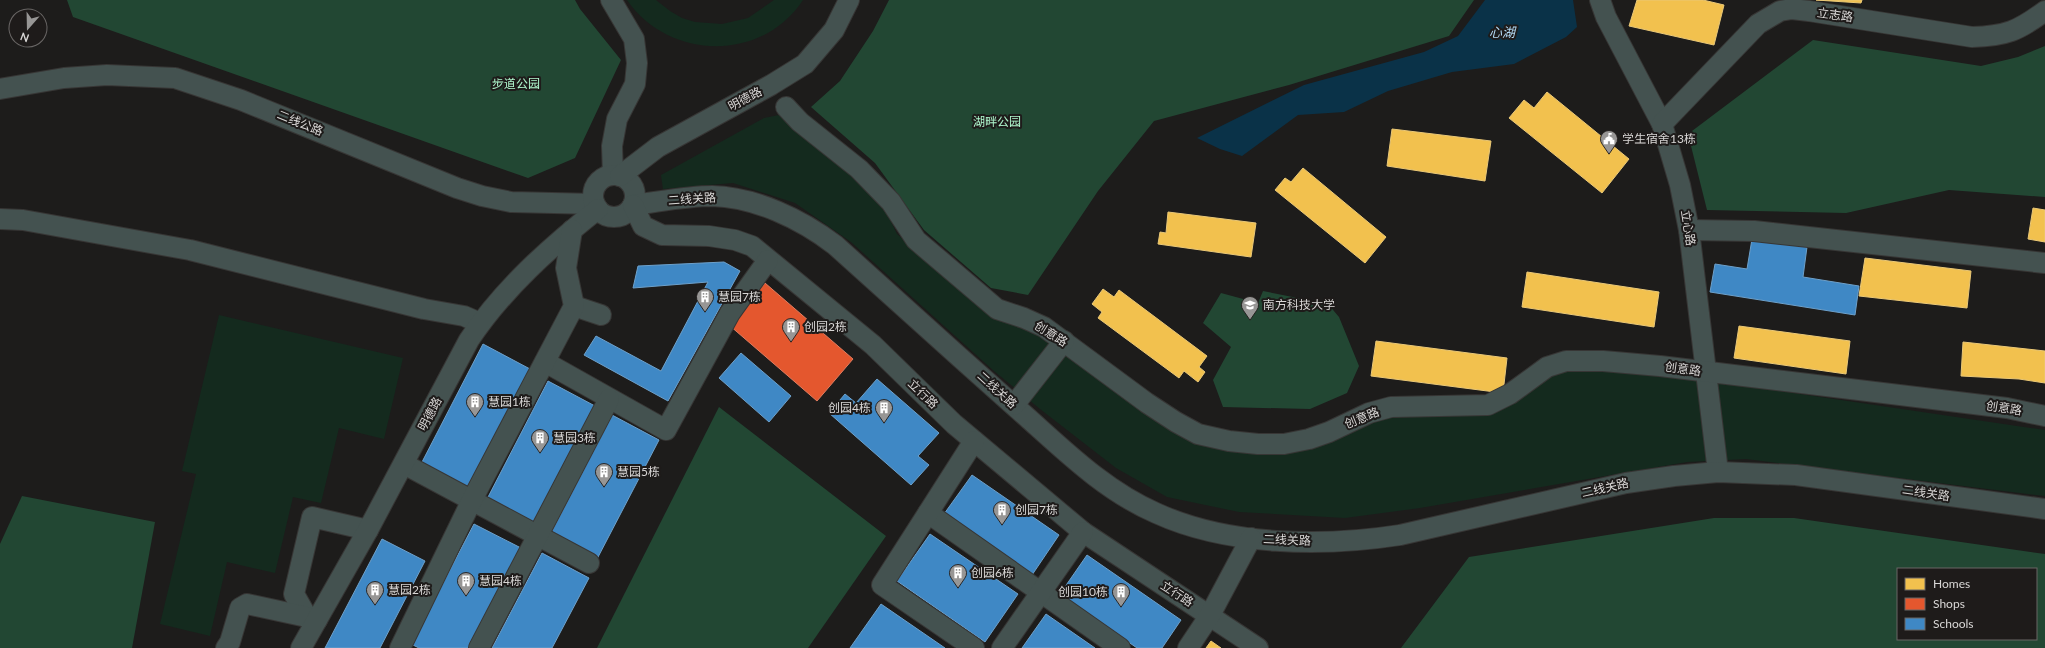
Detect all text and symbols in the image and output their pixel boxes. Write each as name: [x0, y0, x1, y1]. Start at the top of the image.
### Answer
street label: 立志路: [1816, 5, 1854, 24]
north arrow: [8, 8, 48, 48]
water label: 心湖: [1489, 24, 1517, 40]
text: N: [18, 30, 31, 45]
park label: 步道公园: [492, 76, 540, 91]
street label: 明德路: [725, 83, 764, 114]
street label: 二线公路: [275, 107, 325, 138]
park label: 湖畔公园: [973, 114, 1021, 129]
public building icon: 学生宿舍13栋: [1599, 129, 1619, 154]
place label: 学生宿舍13栋: [1622, 131, 1696, 146]
street label: 二线关路: [667, 189, 716, 208]
street label: 立心路: [1678, 209, 1699, 247]
building icon: 慧园7栋: [695, 287, 715, 312]
place label: 慧园7栋: [718, 289, 761, 304]
school or university icon: 南方科技大学: [1240, 295, 1260, 320]
place label: 南方科技大学: [1263, 297, 1335, 312]
building icon: 创园2栋: [781, 317, 801, 342]
street label: 创意路: [1032, 318, 1071, 349]
place label: 创园2栋: [804, 319, 847, 334]
street label: 创意路: [1664, 359, 1702, 378]
street label: 二线关路: [974, 368, 1020, 411]
street label: 立行路: [905, 376, 942, 412]
building icon: 慧园1栋: [465, 392, 485, 417]
street label: 明德路: [414, 394, 445, 433]
place label: 慧园1栋: [488, 394, 531, 409]
street label: 创意路: [1985, 397, 2023, 418]
building icon: 创园4栋: [874, 398, 894, 423]
place label: 创园4栋: [828, 400, 871, 415]
street label: 创意路: [1342, 404, 1381, 431]
building icon: 慧园3栋: [530, 428, 550, 453]
place label: 慧园3栋: [553, 430, 596, 445]
building icon: 慧园5栋: [594, 462, 614, 487]
place label: 慧园5栋: [617, 464, 660, 479]
street label: 二线关路: [1580, 475, 1630, 500]
street label: 二线关路: [1901, 482, 1951, 503]
building icon: 创园7栋: [992, 500, 1012, 525]
place label: 创园7栋: [1015, 502, 1058, 517]
street label: 二线关路: [1263, 531, 1311, 548]
building icon: 创园6栋: [948, 563, 968, 588]
place label: 创园6栋: [971, 565, 1014, 580]
legend: [1897, 568, 2037, 640]
building icon: 慧园4栋: [456, 571, 476, 596]
place label: 慧园4栋: [479, 573, 522, 588]
text: Homes: [1933, 576, 1970, 591]
street label: 立行路: [1158, 577, 1196, 610]
building icon: 慧园2栋: [365, 580, 385, 605]
place label: 慧园2栋: [388, 582, 431, 597]
building icon: 创园10栋: [1111, 582, 1131, 607]
place label: 创园10栋: [1058, 584, 1108, 599]
text: Shops: [1933, 596, 1965, 611]
text: Schools: [1933, 616, 1974, 631]

